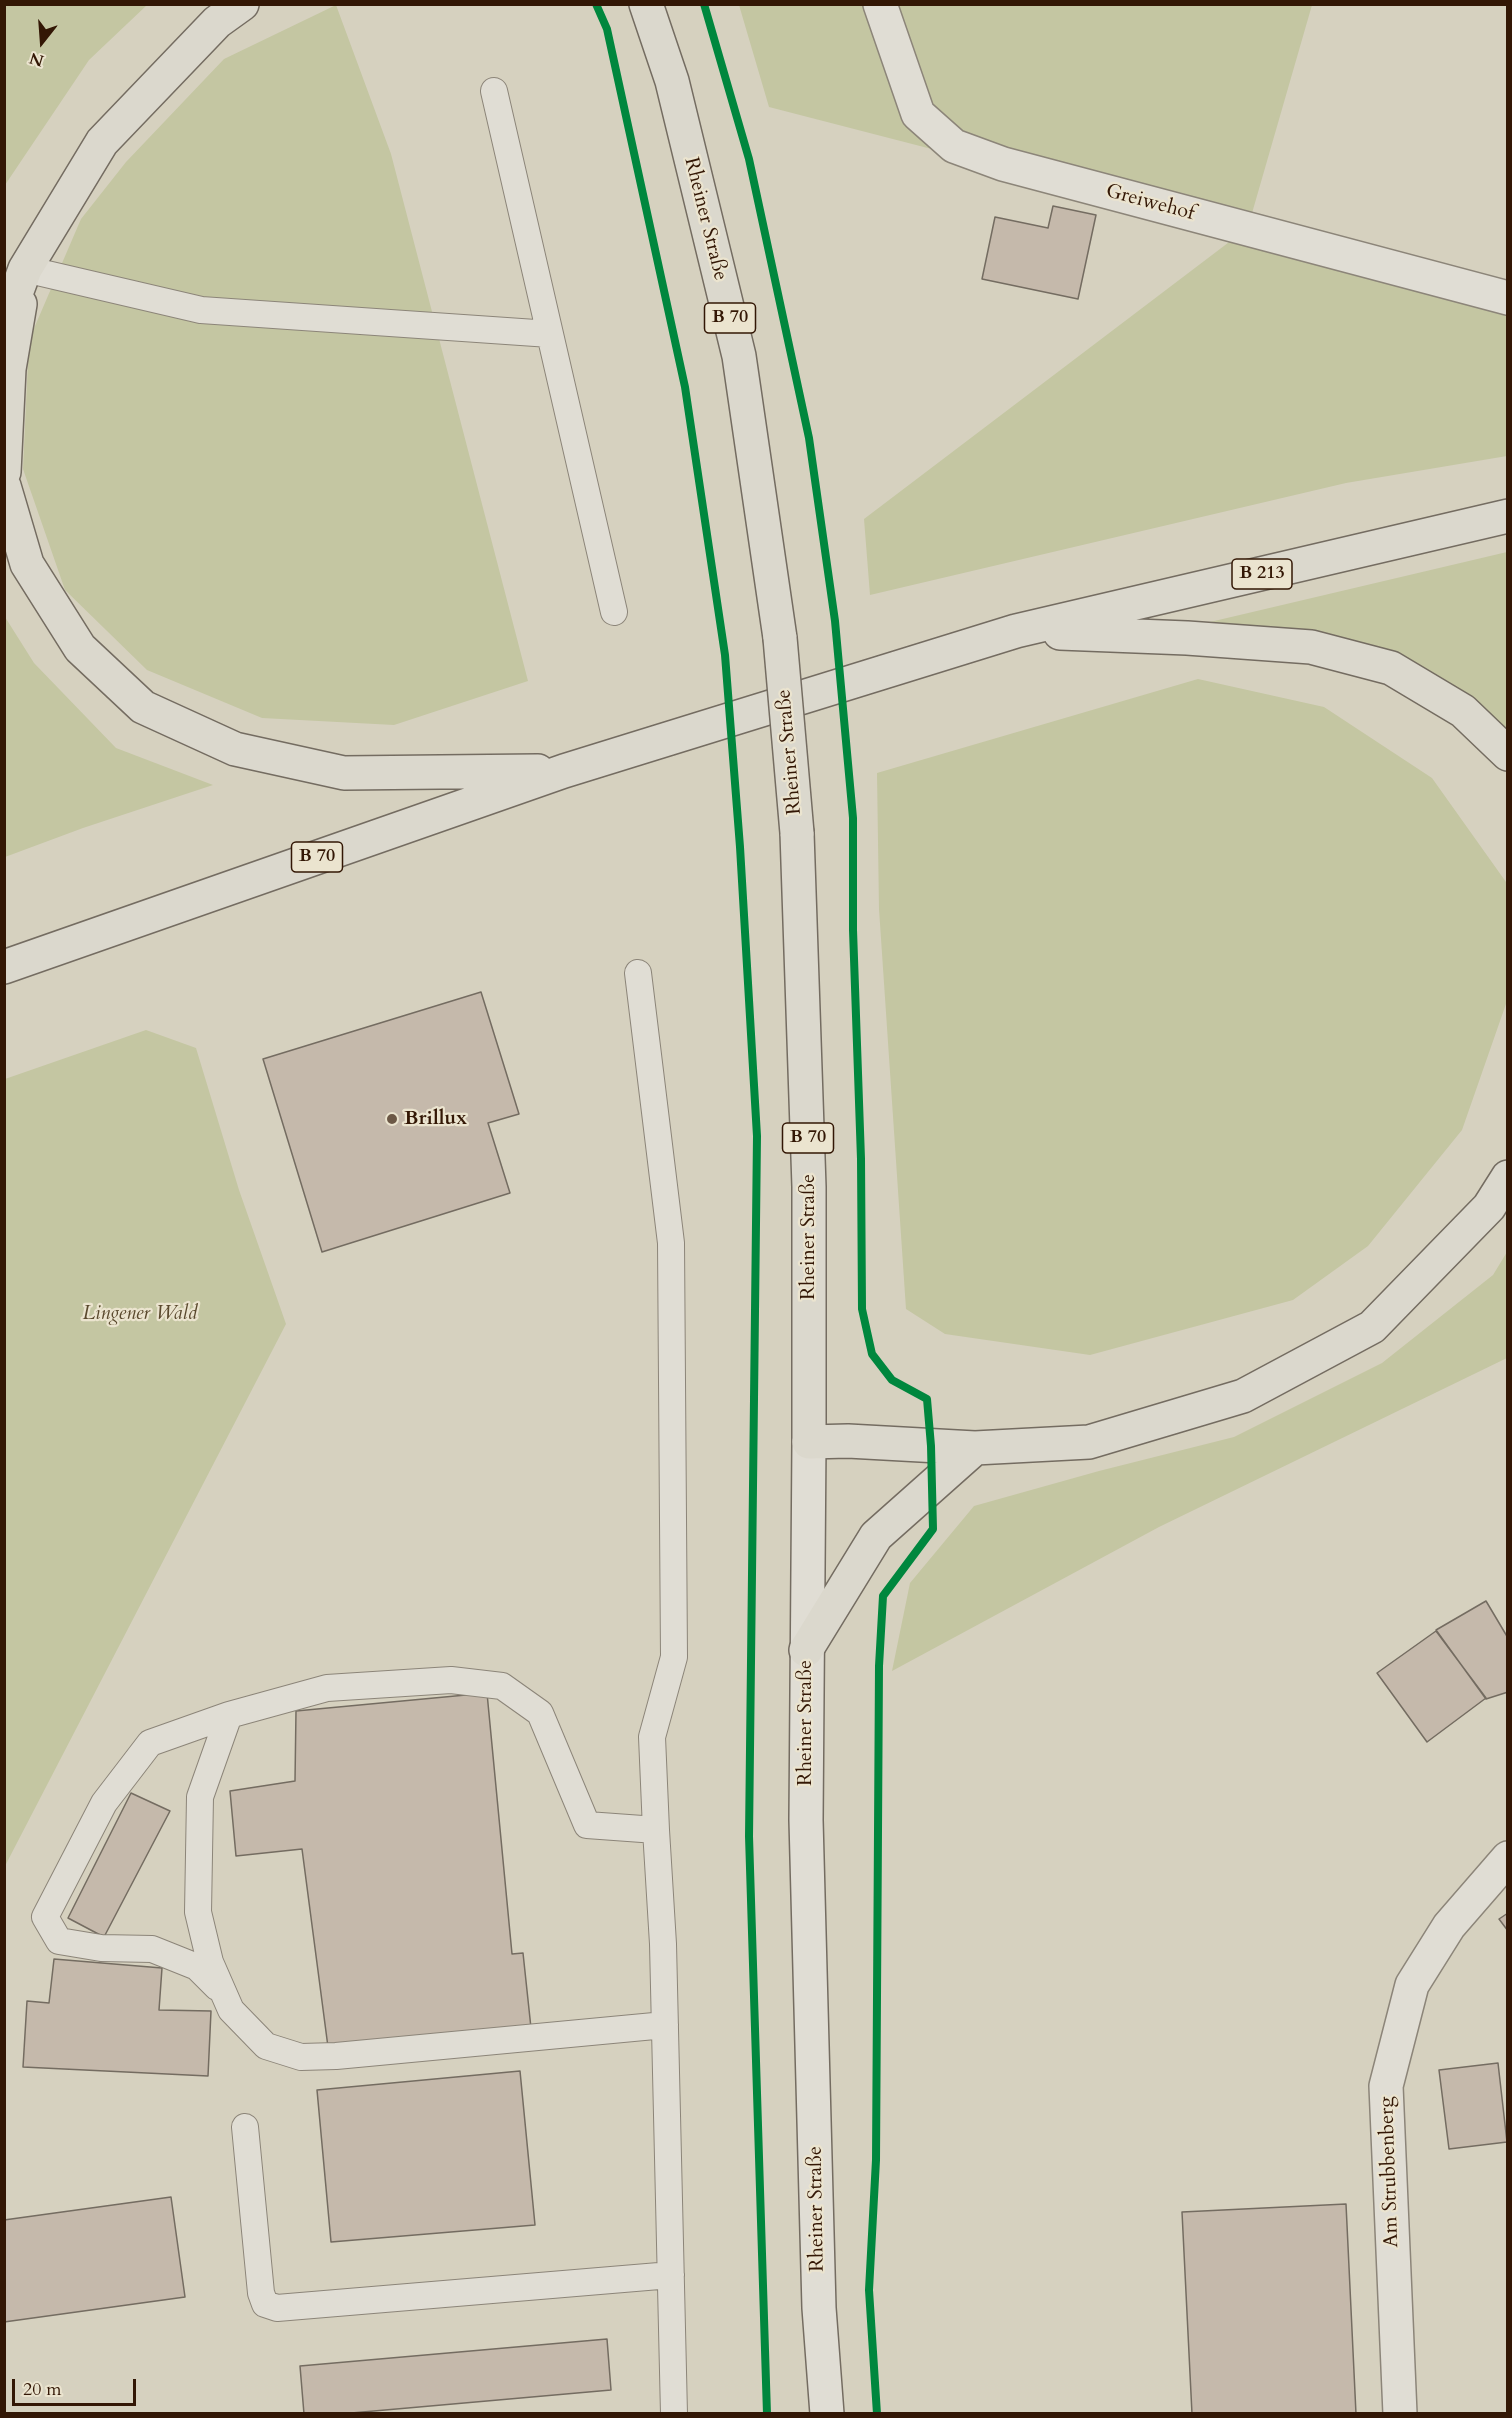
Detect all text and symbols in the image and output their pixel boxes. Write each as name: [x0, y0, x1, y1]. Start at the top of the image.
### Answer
north arrow: [12, 12, 72, 72]
text: N: [27, 47, 47, 72]
street label: Rheiner Straße: [678, 155, 732, 283]
street label: Greiwehof: [1103, 180, 1197, 226]
road number: B 70: [704, 303, 756, 333]
road number: B 213: [1232, 559, 1292, 589]
street label: Rheiner Straße: [773, 688, 807, 816]
road number: B 70: [292, 842, 342, 872]
place label: Brillux: [404, 1107, 467, 1131]
marker: Brillux: [385, 1112, 399, 1126]
road number: B 70: [782, 1123, 834, 1153]
street label: Rheiner Straße: [797, 1174, 821, 1300]
park label: Lingener Wald: [83, 1302, 197, 1326]
street label: Rheiner Straße: [794, 1660, 818, 1786]
street label: Am Strubbenberg: [1375, 2096, 1405, 2248]
street label: Rheiner Straße: [804, 2146, 830, 2272]
scale bar: [15, 2367, 140, 2405]
text: 20 m: [23, 2377, 62, 2402]

